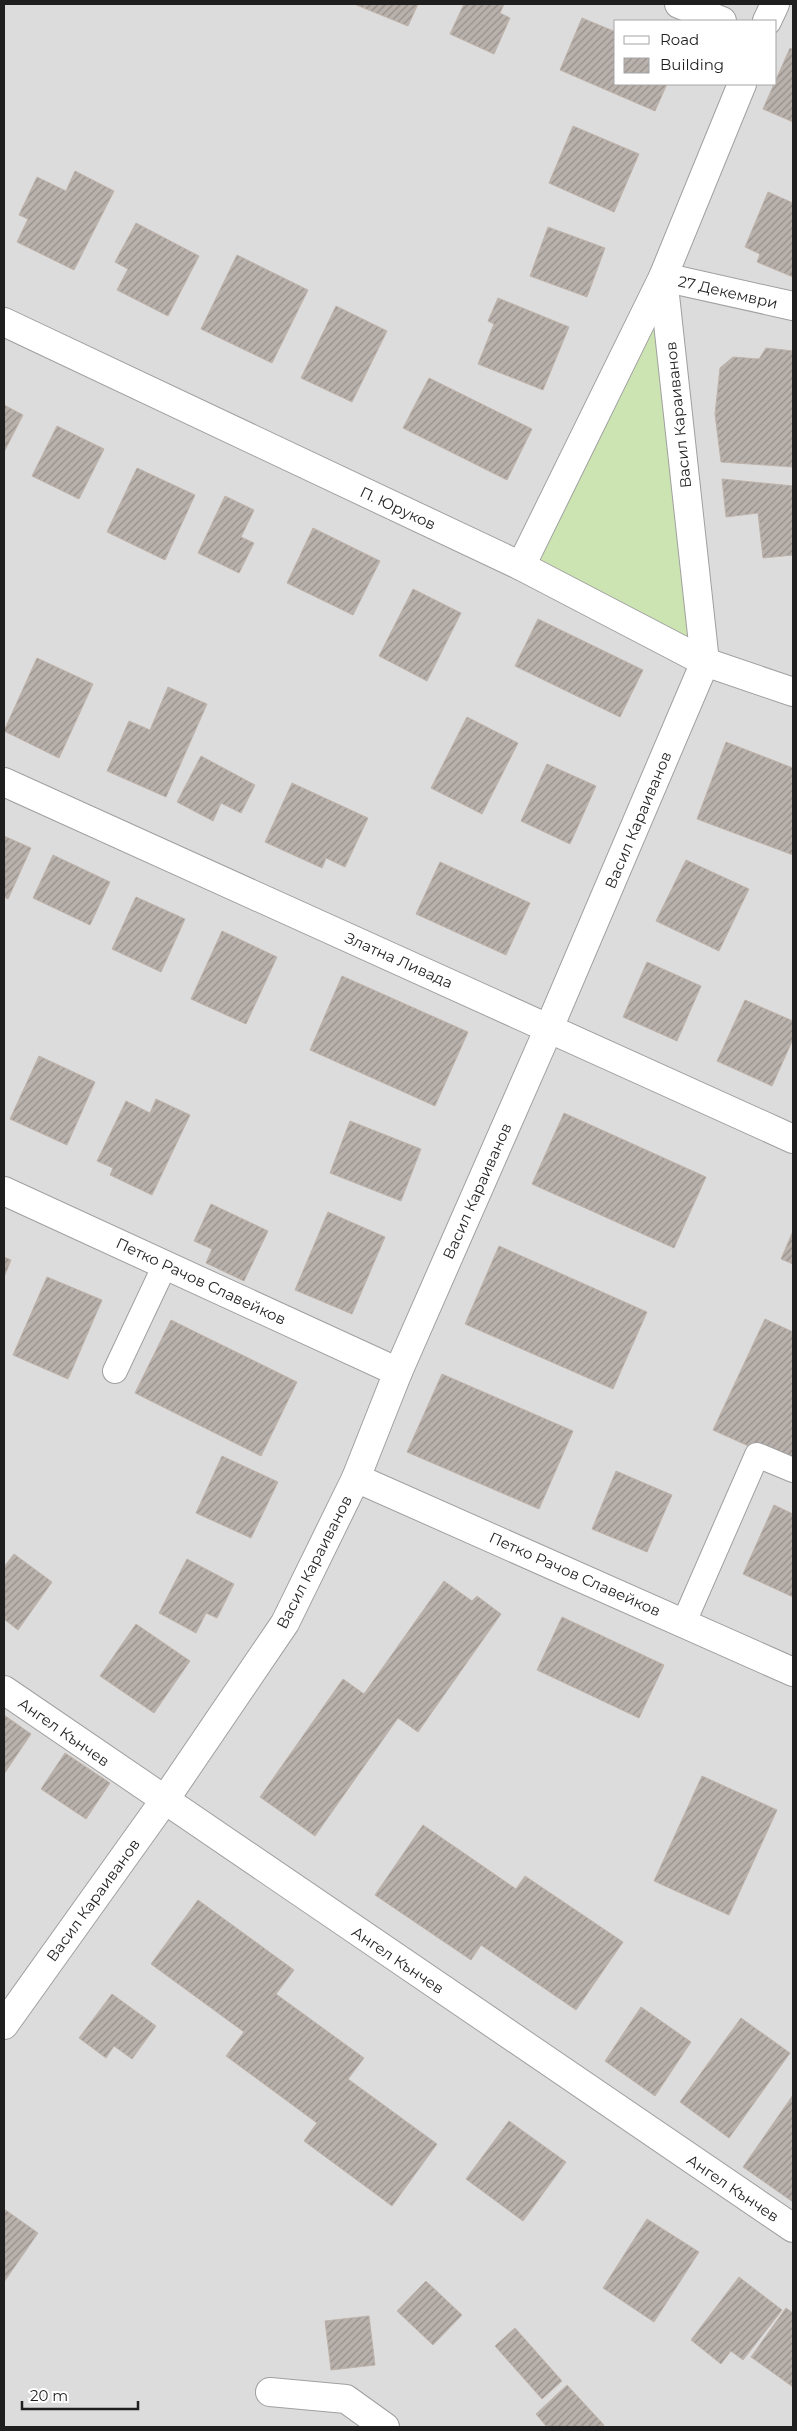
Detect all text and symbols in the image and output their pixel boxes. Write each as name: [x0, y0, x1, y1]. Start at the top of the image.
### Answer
legend: [614, 20, 777, 85]
text: Road: [660, 30, 699, 49]
text: Building: [660, 55, 724, 74]
street label: 27 Декември: [676, 271, 780, 313]
street label: Васил Караиванов: [661, 341, 695, 489]
street label: П. Юруков: [357, 482, 439, 534]
street label: Васил Караиванов: [601, 749, 675, 891]
street label: Златна Ливада: [342, 928, 456, 992]
street label: Васил Караиванов: [438, 1120, 516, 1262]
street label: Петко Рачов Славейков: [113, 1233, 289, 1329]
street label: Васил Караиванов: [272, 1492, 356, 1632]
street label: Петко Рачов Славейков: [486, 1528, 664, 1620]
street label: Ангел Кънчев: [15, 1693, 113, 1771]
street label: Васил Караиванов: [42, 1835, 144, 1965]
street label: Ангел Кънчев: [348, 1922, 448, 1998]
street label: Ангел Кънчев: [683, 2150, 783, 2226]
scale bar: [22, 2378, 139, 2410]
text: 20 m: [30, 2386, 68, 2405]

